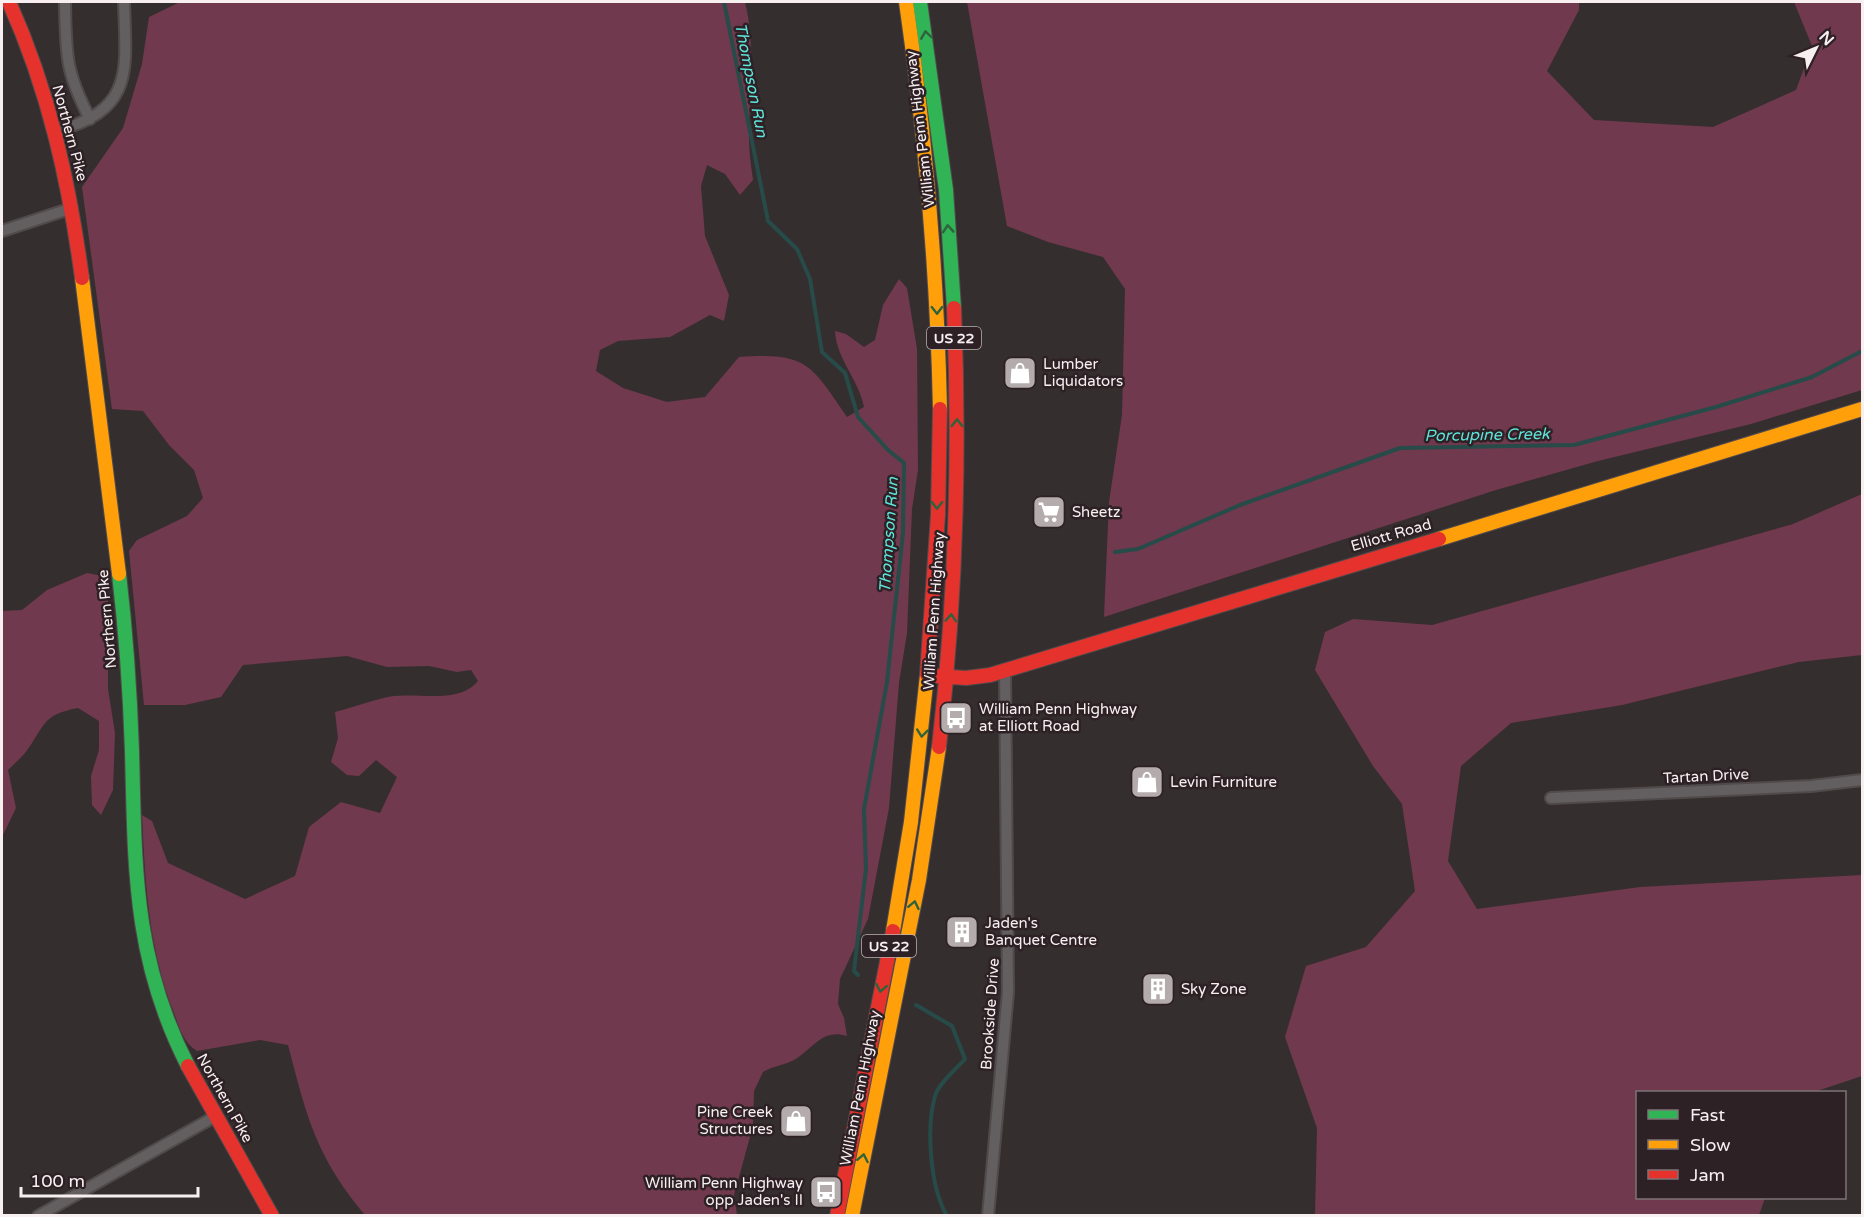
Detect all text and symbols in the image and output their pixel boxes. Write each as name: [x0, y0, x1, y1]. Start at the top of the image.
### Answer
north arrow: [1786, 18, 1846, 78]
water label: Thompson Run: [730, 21, 772, 140]
text: N: [1815, 27, 1838, 50]
one-way arrow: [920, 30, 932, 40]
street label: William Penn Highway: [901, 49, 939, 209]
street label: Northern Pike: [48, 83, 92, 183]
one-way arrow: [942, 224, 955, 233]
one-way arrow: [931, 306, 944, 315]
road number: US 22: [927, 327, 981, 349]
shop icon: Lumber Liquidators: [1002, 355, 1038, 391]
place label: Lumber Liquidators: [1043, 355, 1123, 390]
one-way arrow: [951, 419, 963, 428]
water label: Porcupine Creek: [1424, 424, 1551, 446]
water label: Thompson Run: [875, 475, 903, 594]
supermarket icon: Sheetz: [1031, 494, 1067, 530]
one-way arrow: [931, 501, 943, 510]
place label: Sheetz: [1072, 503, 1120, 521]
street label: Elliott Road: [1349, 515, 1433, 555]
street label: William Penn Highway: [920, 532, 948, 690]
street label: Northern Pike: [94, 569, 120, 669]
one-way arrow: [944, 614, 957, 623]
bus stop icon: William Penn Highway at Elliott Road: [938, 700, 974, 736]
place label: William Penn Highway at Elliott Road: [979, 700, 1137, 735]
one-way arrow: [916, 728, 929, 738]
shop icon: Levin Furniture: [1129, 764, 1165, 800]
street label: Tartan Drive: [1662, 765, 1750, 787]
place label: Levin Furniture: [1170, 773, 1277, 791]
one-way arrow: [907, 900, 920, 910]
building icon: Jaden's Banquet Centre: [944, 914, 980, 950]
place label: Jaden's Banquet Centre: [985, 914, 1097, 949]
road number: US 22: [862, 935, 916, 957]
street label: Brookside Drive: [977, 958, 1003, 1070]
building icon: Sky Zone: [1140, 971, 1176, 1007]
place label: Sky Zone: [1181, 980, 1247, 998]
one-way arrow: [875, 982, 888, 992]
street label: William Penn Highway: [836, 1009, 884, 1167]
street label: Northern Pike: [193, 1050, 257, 1146]
legend: [1636, 1091, 1846, 1199]
place label: Pine Creek Structures: [697, 1103, 773, 1138]
shop icon: Pine Creek Structures: [778, 1103, 814, 1139]
text: Fast: [1690, 1104, 1725, 1126]
text: Slow: [1690, 1134, 1731, 1156]
one-way arrow: [856, 1153, 869, 1163]
scale bar: [21, 1160, 198, 1198]
text: Jam: [1690, 1164, 1725, 1186]
text: 100 m: [30, 1170, 85, 1192]
place label: William Penn Highway opp Jaden's II: [645, 1174, 803, 1209]
bus stop icon: William Penn Highway opp Jaden's II: [808, 1174, 844, 1210]

